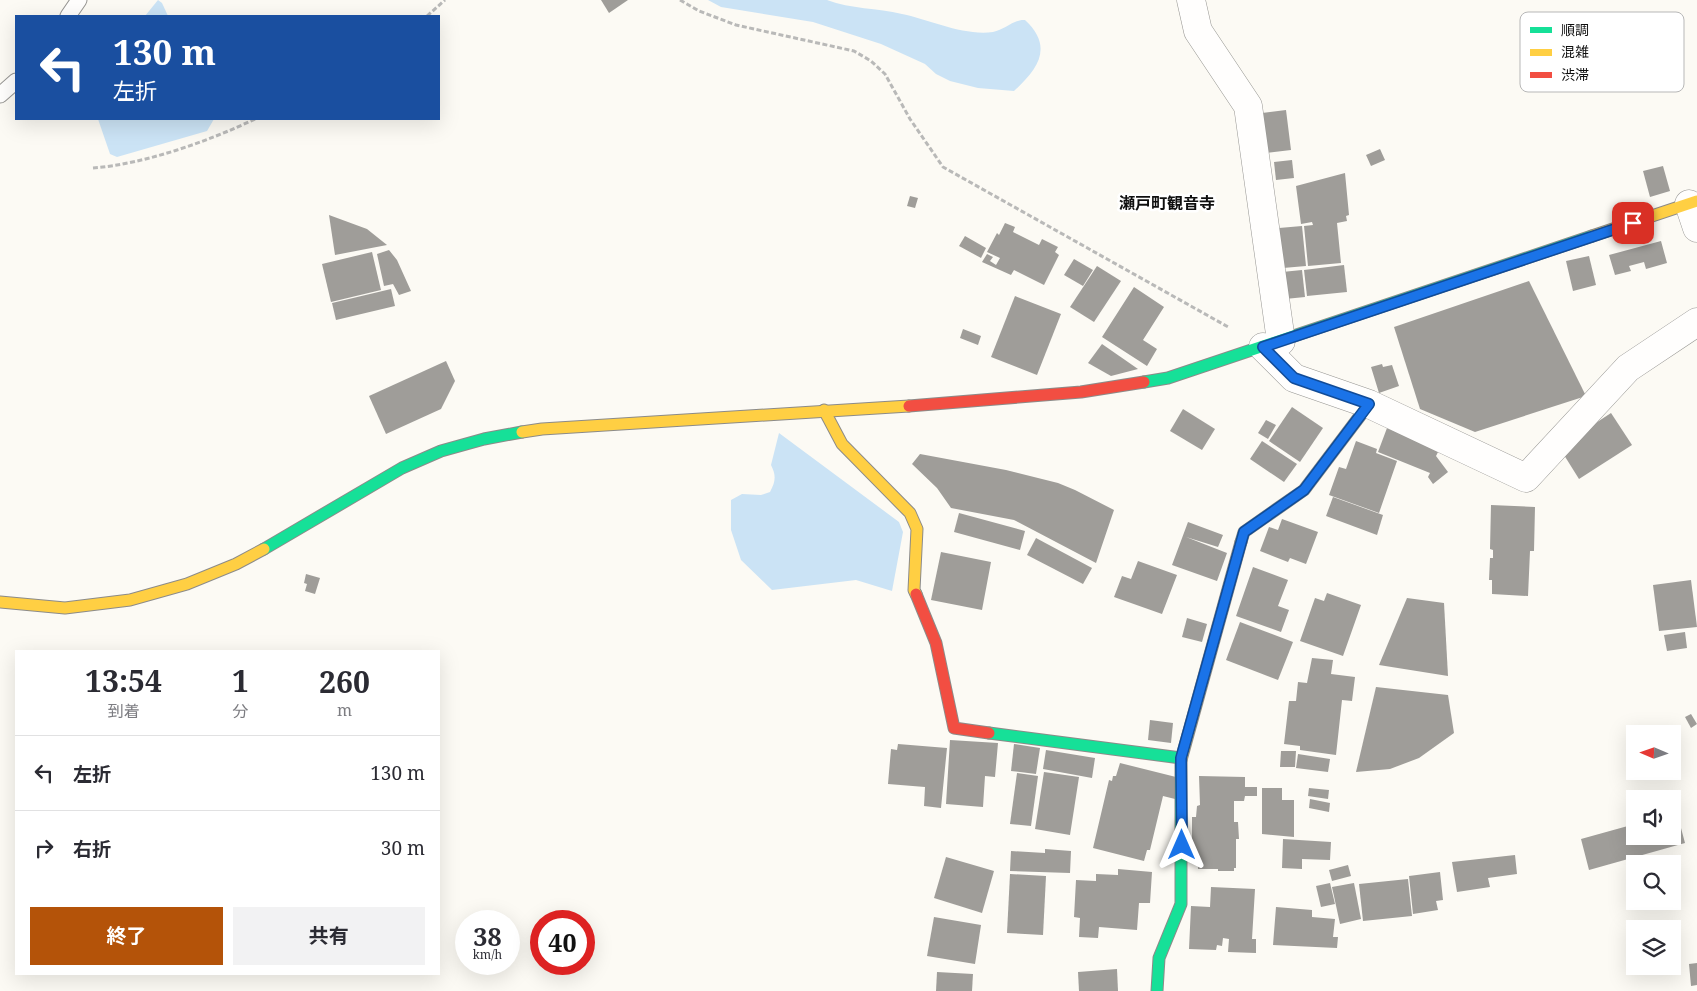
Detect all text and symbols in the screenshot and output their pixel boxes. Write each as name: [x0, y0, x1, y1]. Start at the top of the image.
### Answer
legend: [1520, 12, 1684, 92]
text: 順調: [1561, 20, 1589, 39]
text: 130 m: [113, 28, 216, 75]
icon: left: [30, 35, 95, 100]
text: 混雑: [1561, 42, 1589, 61]
text: 渋滞: [1561, 65, 1589, 84]
text: 左折: [113, 75, 157, 105]
district label: 瀬戸町観音寺: [1119, 192, 1215, 214]
pin: [1612, 202, 1654, 244]
icon: arrive: [1619, 209, 1647, 237]
text: 13:54: [85, 660, 162, 701]
text: 1: [232, 660, 249, 701]
text: 260: [319, 661, 370, 702]
text: m: [337, 699, 352, 721]
text: 到着: [108, 700, 140, 722]
text: 分: [233, 700, 249, 722]
north arrow: [1626, 725, 1681, 780]
map controls: [1626, 725, 1681, 975]
icon: left: [30, 759, 58, 787]
text: 130 m: [370, 760, 425, 786]
text: 左折: [73, 761, 111, 787]
button: sound: [1626, 790, 1681, 845]
position arrow: [1155, 818, 1207, 870]
icon: right: [30, 834, 58, 862]
text: 30 m: [381, 835, 425, 861]
text: 右折: [73, 836, 111, 862]
button: search: [1626, 855, 1681, 910]
button: 終了: [30, 907, 223, 965]
button: 共有: [233, 907, 425, 965]
speed limit sign: 40: [530, 910, 595, 975]
text: 38: [473, 919, 502, 953]
button: layers: [1626, 920, 1681, 975]
text: km/h: [473, 946, 502, 963]

